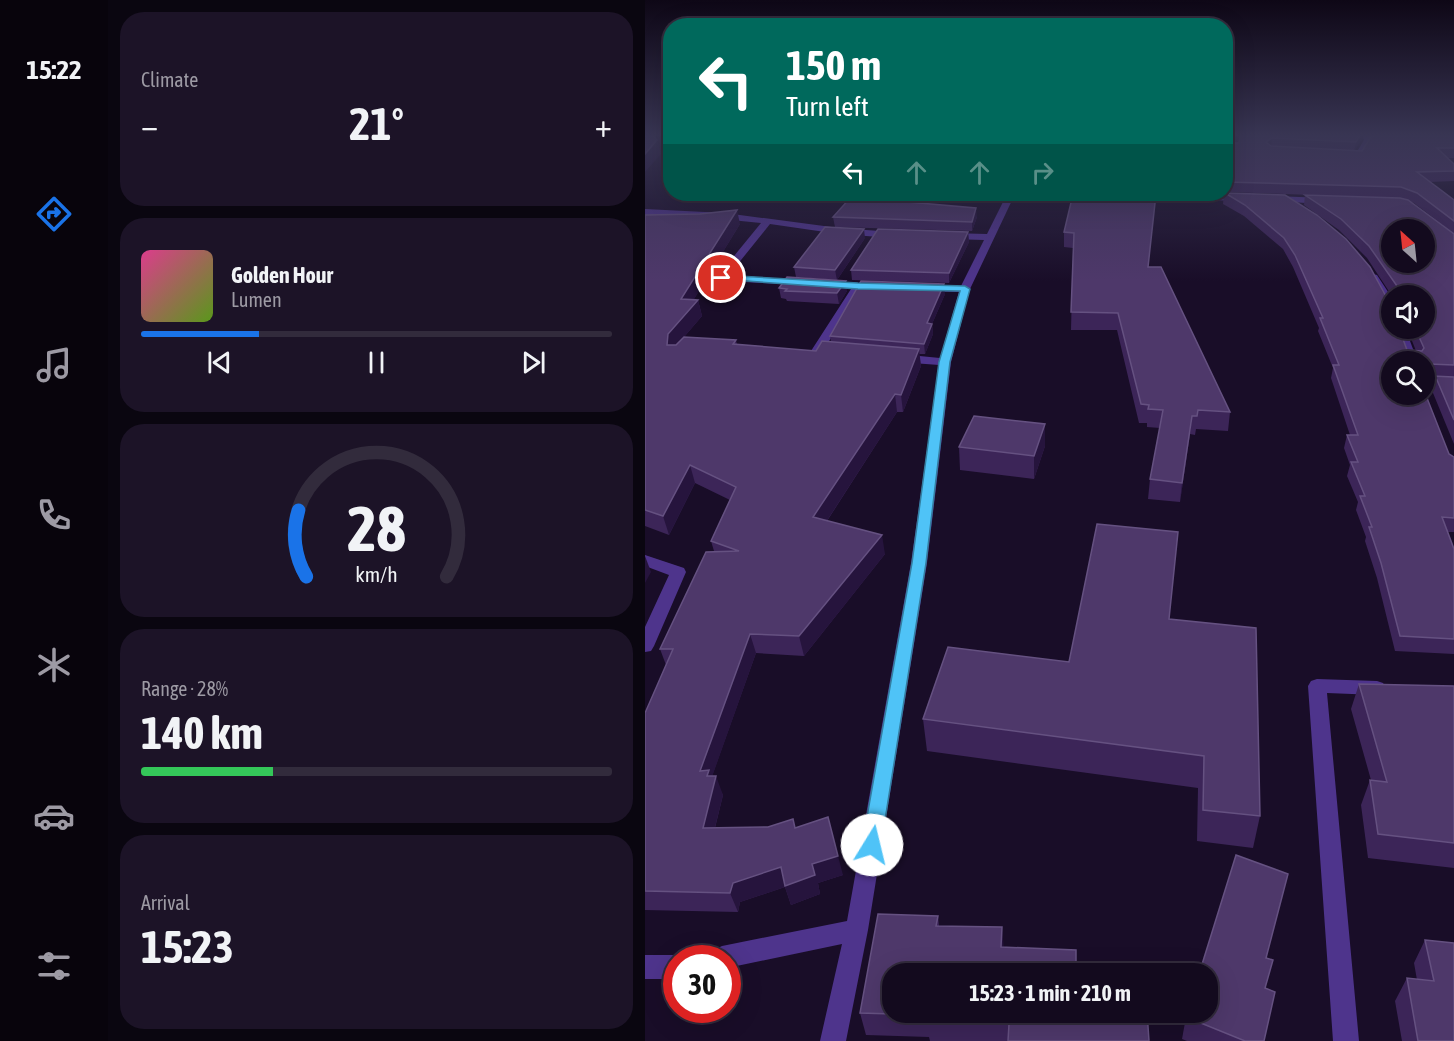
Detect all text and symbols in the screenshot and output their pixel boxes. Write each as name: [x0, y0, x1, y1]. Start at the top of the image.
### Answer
text: 150 m: [786, 41, 881, 89]
icon: left: [687, 42, 765, 120]
text: 15:22: [26, 54, 82, 85]
text: Climate: [141, 68, 198, 91]
text: Turn left: [786, 91, 869, 122]
text: 21°: [349, 98, 404, 150]
text: −: [141, 106, 158, 144]
text: +: [595, 106, 612, 144]
icon: left: [837, 156, 870, 189]
icon: ahead: [900, 156, 933, 189]
icon: ahead: [963, 156, 996, 189]
icon: right: [1026, 156, 1059, 189]
icon: directions: [33, 193, 75, 235]
north arrow: [1381, 219, 1435, 273]
map controls: [1381, 219, 1435, 405]
pin: [695, 252, 746, 303]
icon: arrive: [704, 261, 737, 294]
text: Golden Hour: [231, 262, 333, 288]
button: sound: [1381, 285, 1435, 339]
text: Lumen: [231, 288, 282, 311]
icon: music: [33, 344, 75, 386]
icon: previous: [203, 346, 236, 379]
icon: pause: [360, 346, 393, 379]
icon: next: [517, 346, 550, 379]
button: search: [1381, 351, 1435, 405]
icon: phone: [33, 494, 75, 536]
text: 28: [347, 494, 406, 565]
text: km/h: [355, 563, 398, 588]
icon: climate: [33, 644, 75, 686]
text: Range · 28%: [141, 677, 228, 700]
text: 140 km: [141, 707, 263, 759]
icon: car: [33, 795, 75, 837]
position arrow: [840, 813, 904, 877]
text: Arrival: [141, 891, 190, 914]
text: 15:23: [141, 921, 234, 973]
icon: filters: [33, 945, 75, 987]
speed limit sign: 30: [663, 945, 741, 1023]
text: 15:23 · 1 min · 210 m: [969, 980, 1131, 1006]

